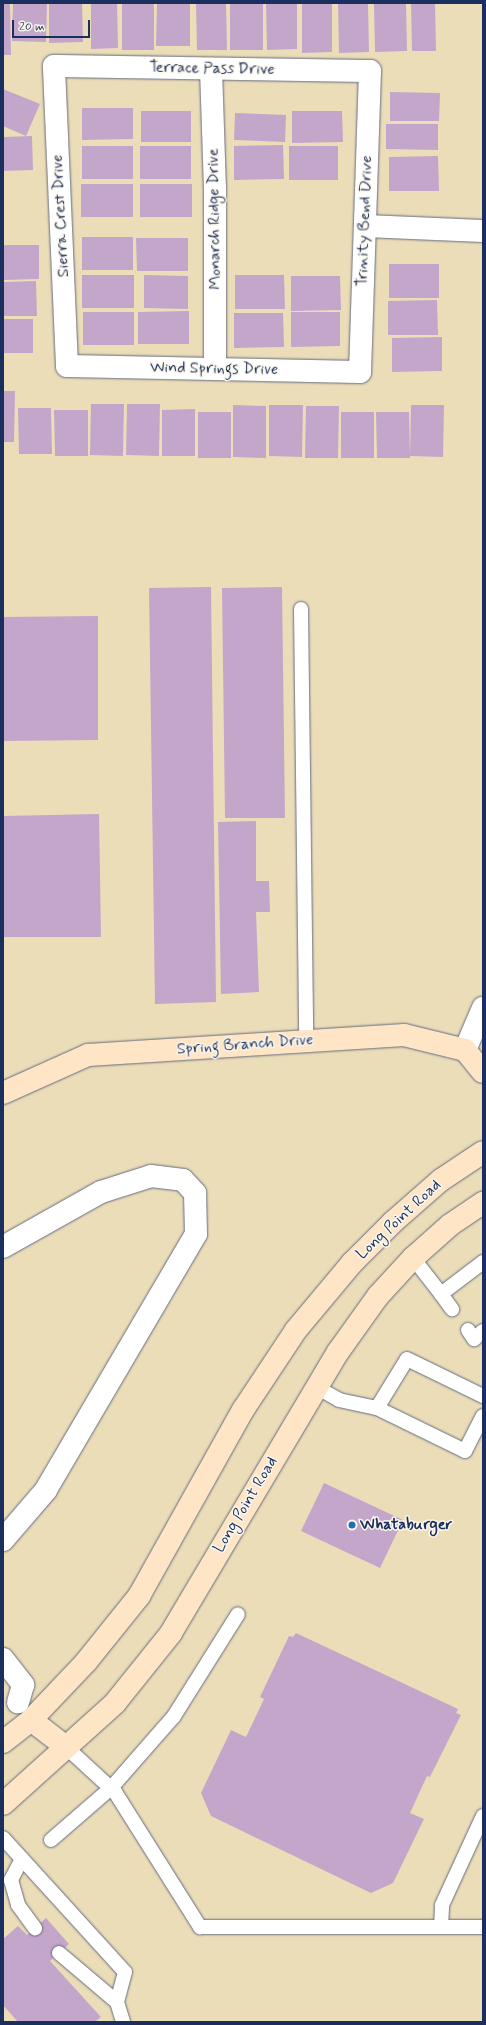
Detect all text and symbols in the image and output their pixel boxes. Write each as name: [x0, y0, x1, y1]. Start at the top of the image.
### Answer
scale bar: [14, 12, 92, 38]
text: 20 m: [19, 19, 45, 35]
street label: Terrace Pass Drive: [150, 58, 274, 80]
street label: Monarch Ridge Drive: [204, 148, 226, 290]
street label: Sierra Crest Drive: [48, 154, 74, 278]
street label: Trinity Bend Drive: [353, 155, 377, 287]
street label: Wind Springs Drive: [150, 358, 278, 380]
street label: Spring Branch Drive: [175, 1031, 315, 1059]
street label: Long Point Road: [353, 1176, 445, 1264]
street label: Long Point Road: [210, 1453, 282, 1557]
place label: Whataburger: [360, 1515, 452, 1535]
marker: Whataburger: [347, 1520, 357, 1530]

